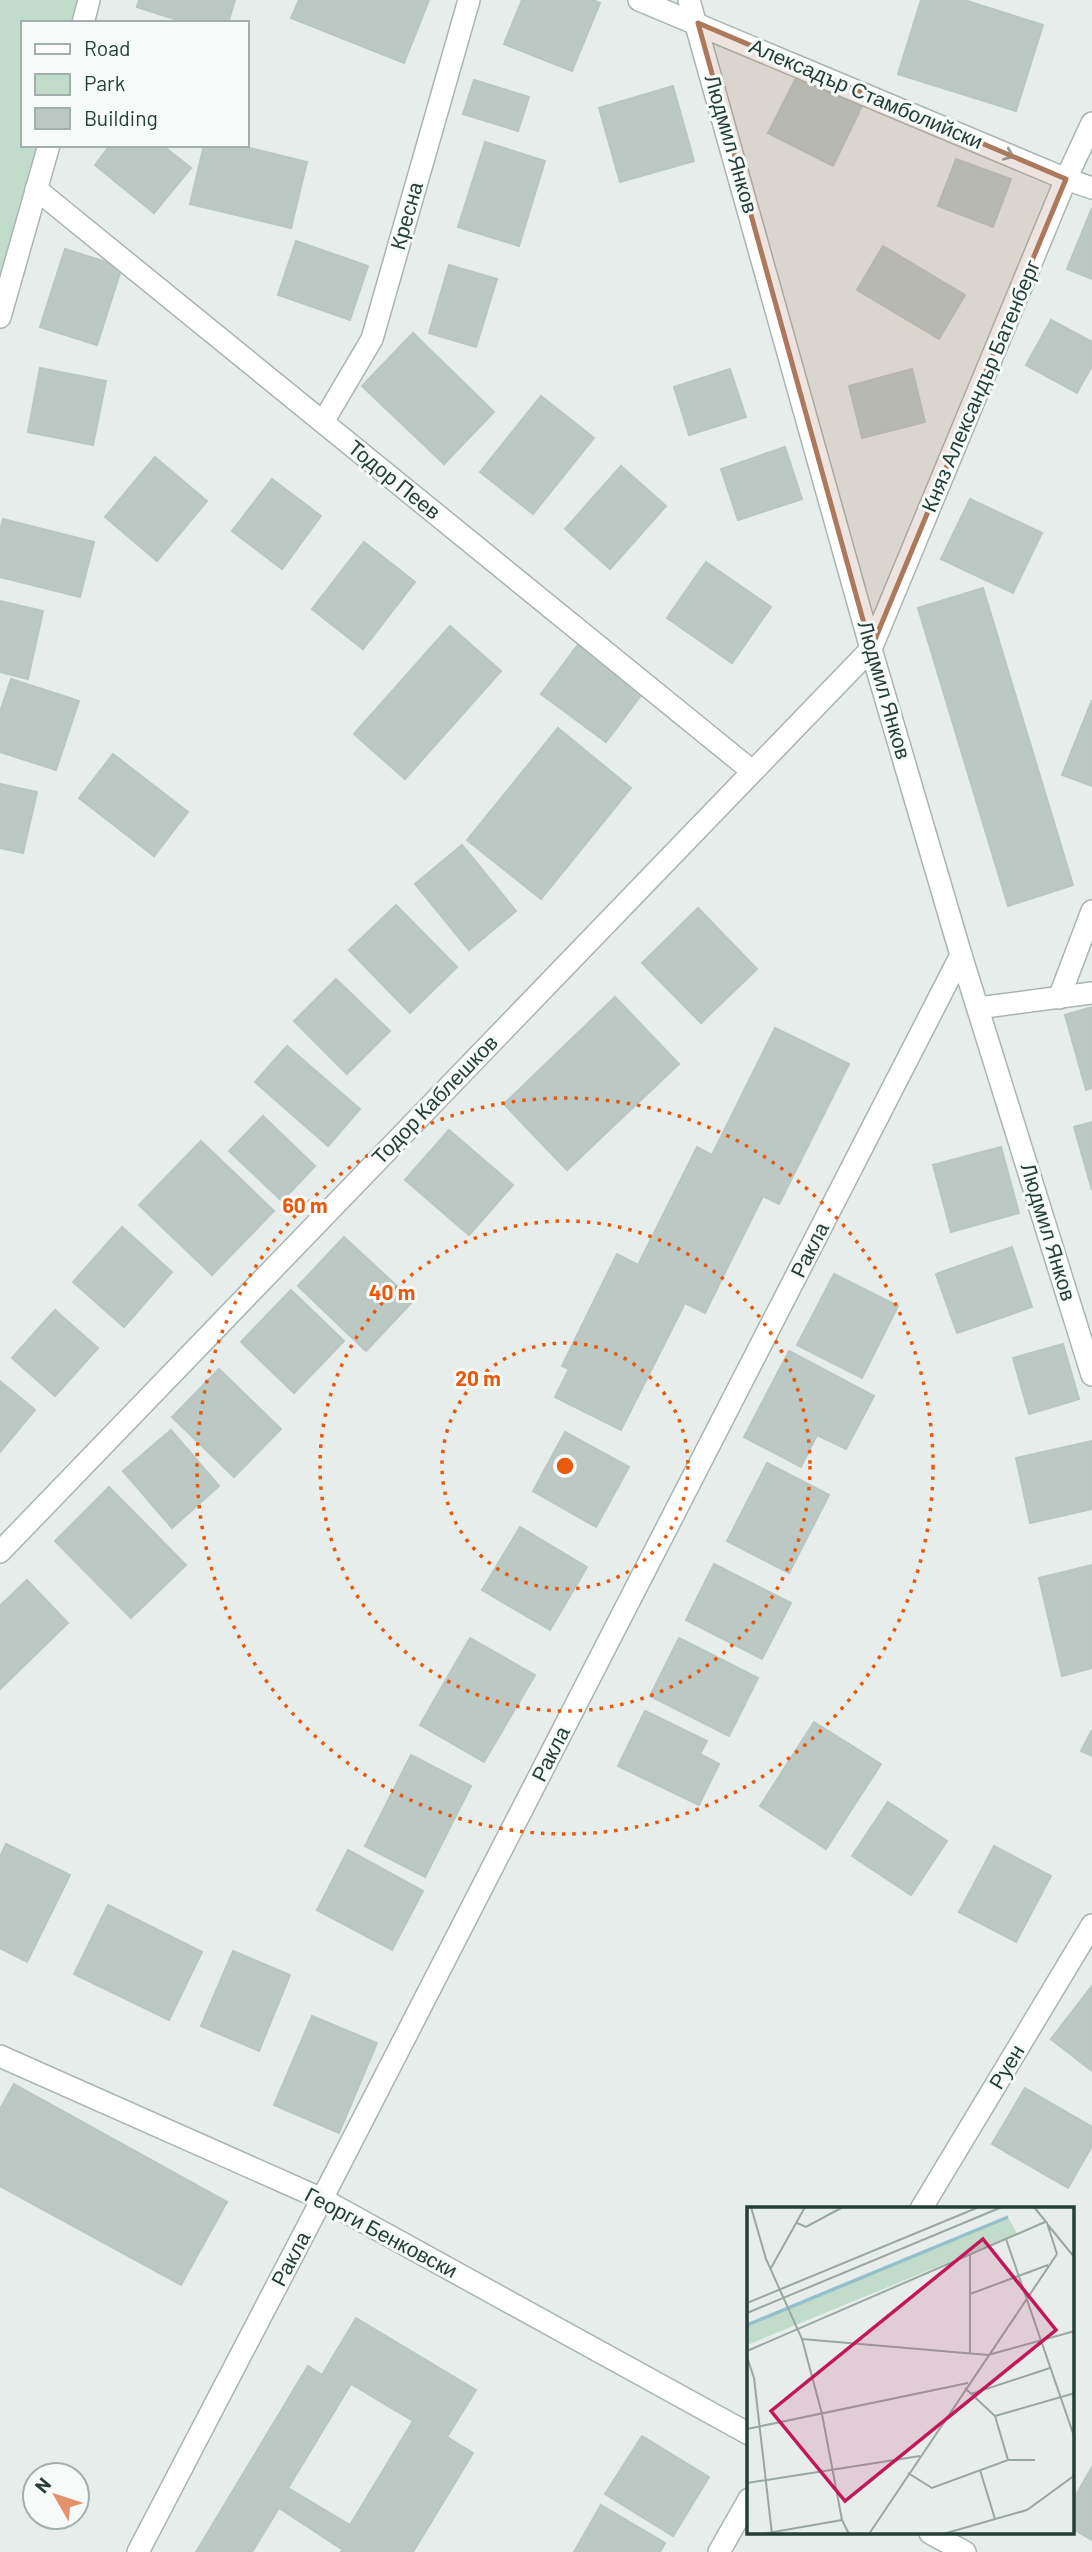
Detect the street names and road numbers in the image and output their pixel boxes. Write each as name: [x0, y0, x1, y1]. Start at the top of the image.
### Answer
street label: Алексадър Стамболийски: [746, 32, 987, 153]
street label: Людмил Янков: [701, 71, 764, 216]
street label: Кресна: [384, 178, 427, 252]
street label: Княз Александър Батенберг: [915, 255, 1044, 515]
street label: Тодор Пеев: [344, 434, 446, 524]
street label: Людмил Янков: [854, 617, 917, 762]
street label: Тодор Каблешков: [366, 1029, 502, 1169]
street label: Людмил Янков: [1017, 1160, 1082, 1304]
street label: Ракла: [784, 1217, 833, 1281]
street label: Ракла: [525, 1721, 574, 1785]
street label: Руен: [983, 2039, 1029, 2093]
street label: Георги Бенковски: [301, 2181, 462, 2282]
street label: Ракла: [265, 2226, 315, 2290]

